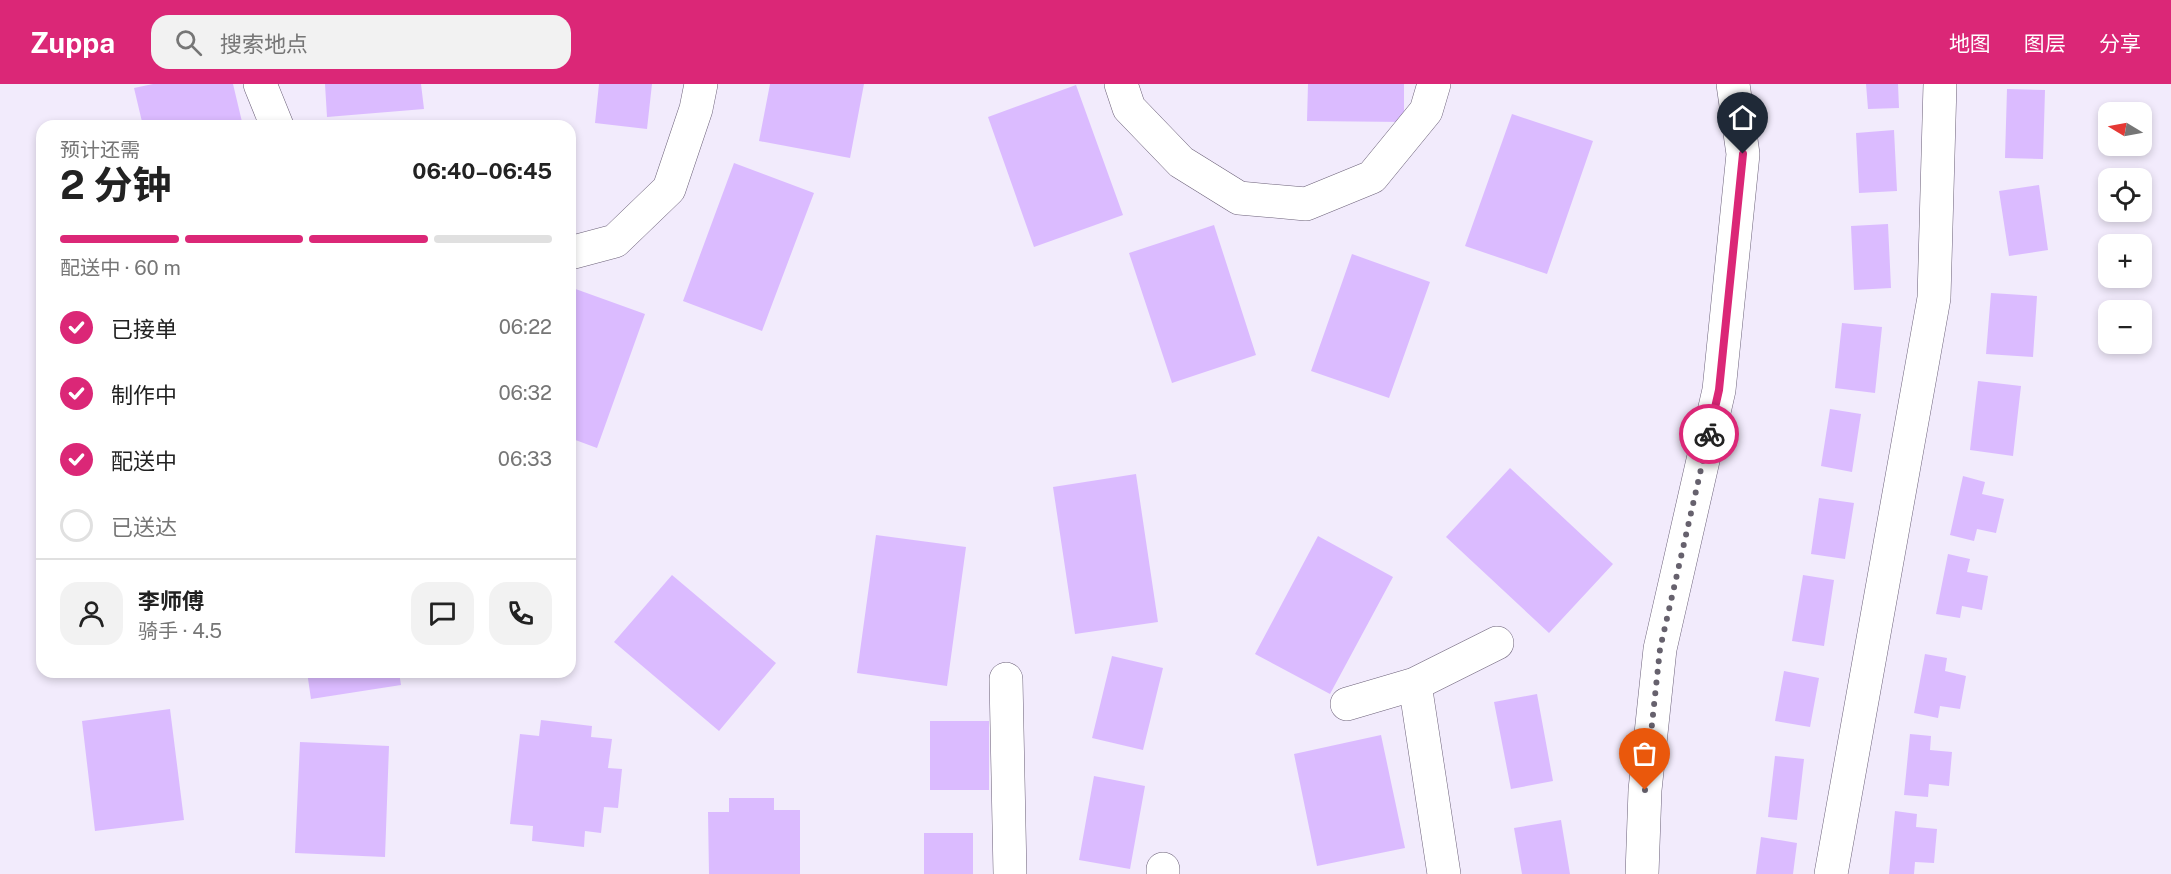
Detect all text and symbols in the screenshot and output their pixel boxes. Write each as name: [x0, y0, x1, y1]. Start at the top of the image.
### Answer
search box: [151, 15, 571, 69]
text: Zuppa: [30, 26, 115, 59]
icon: search: [172, 26, 205, 59]
text: 搜索地点: [220, 31, 308, 57]
text: 地图: [1949, 31, 1991, 56]
text: 图层: [2024, 31, 2066, 56]
text: 分享: [2099, 31, 2141, 56]
pin: [1717, 92, 1768, 154]
icon: home: [1726, 101, 1759, 134]
north arrow: [2098, 102, 2152, 156]
map controls: [2098, 102, 2152, 354]
text: 预计还需: [60, 138, 140, 162]
text: 06:40–06:45: [412, 158, 552, 184]
text: 2 分钟: [60, 162, 172, 208]
button: locate: [2098, 168, 2152, 222]
button: +: [2098, 234, 2152, 288]
text: 配送中 · 60 m: [60, 256, 181, 280]
button: −: [2098, 300, 2152, 354]
icon: check: [60, 311, 93, 344]
text: 06:22: [499, 315, 552, 339]
text: 已接单: [111, 316, 177, 342]
icon: check: [60, 377, 93, 410]
text: 06:32: [498, 381, 552, 405]
text: 制作中: [111, 382, 177, 408]
courier: [1679, 404, 1739, 464]
icon: bike: [1693, 418, 1726, 451]
icon: check: [60, 443, 93, 476]
text: 06:33: [498, 447, 552, 471]
text: 配送中: [111, 448, 177, 474]
text: 已送达: [111, 514, 177, 540]
button: person: [60, 582, 123, 645]
button: chat: [411, 582, 474, 645]
button: phone: [489, 582, 552, 645]
text: 李师傅: [138, 588, 204, 614]
text: 骑手 · 4.5: [138, 619, 222, 643]
pin: [1619, 728, 1670, 790]
icon: bag: [1628, 737, 1661, 770]

